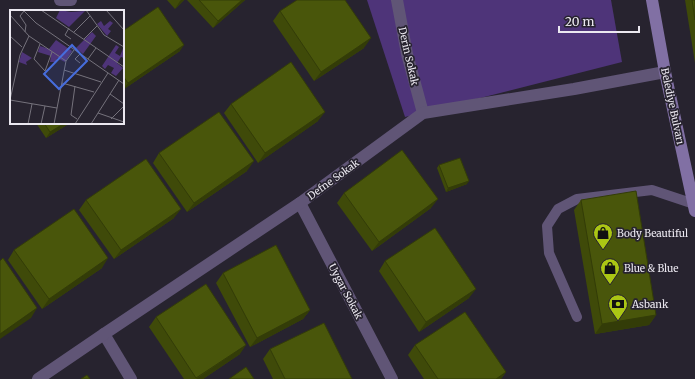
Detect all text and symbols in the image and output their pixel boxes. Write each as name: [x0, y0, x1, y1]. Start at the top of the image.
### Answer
scale bar: [559, 8, 639, 34]
inset map: [10, 10, 124, 124]
text: 20 m: [565, 14, 594, 29]
street label: Derin Sokak: [395, 26, 422, 87]
street label: Belediye Bulvarı: [658, 67, 687, 145]
street label: Defne Sokak: [305, 156, 362, 203]
shop icon: Body Beautiful: [592, 222, 614, 250]
place label: Body Beautiful: [617, 227, 688, 240]
shop icon: Blue & Blue: [599, 257, 621, 285]
street label: Uygar Sokak: [325, 261, 366, 322]
place label: Blue & Blue: [624, 262, 679, 275]
bank icon: Asbank: [607, 293, 629, 321]
place label: Asbank: [631, 298, 669, 311]

